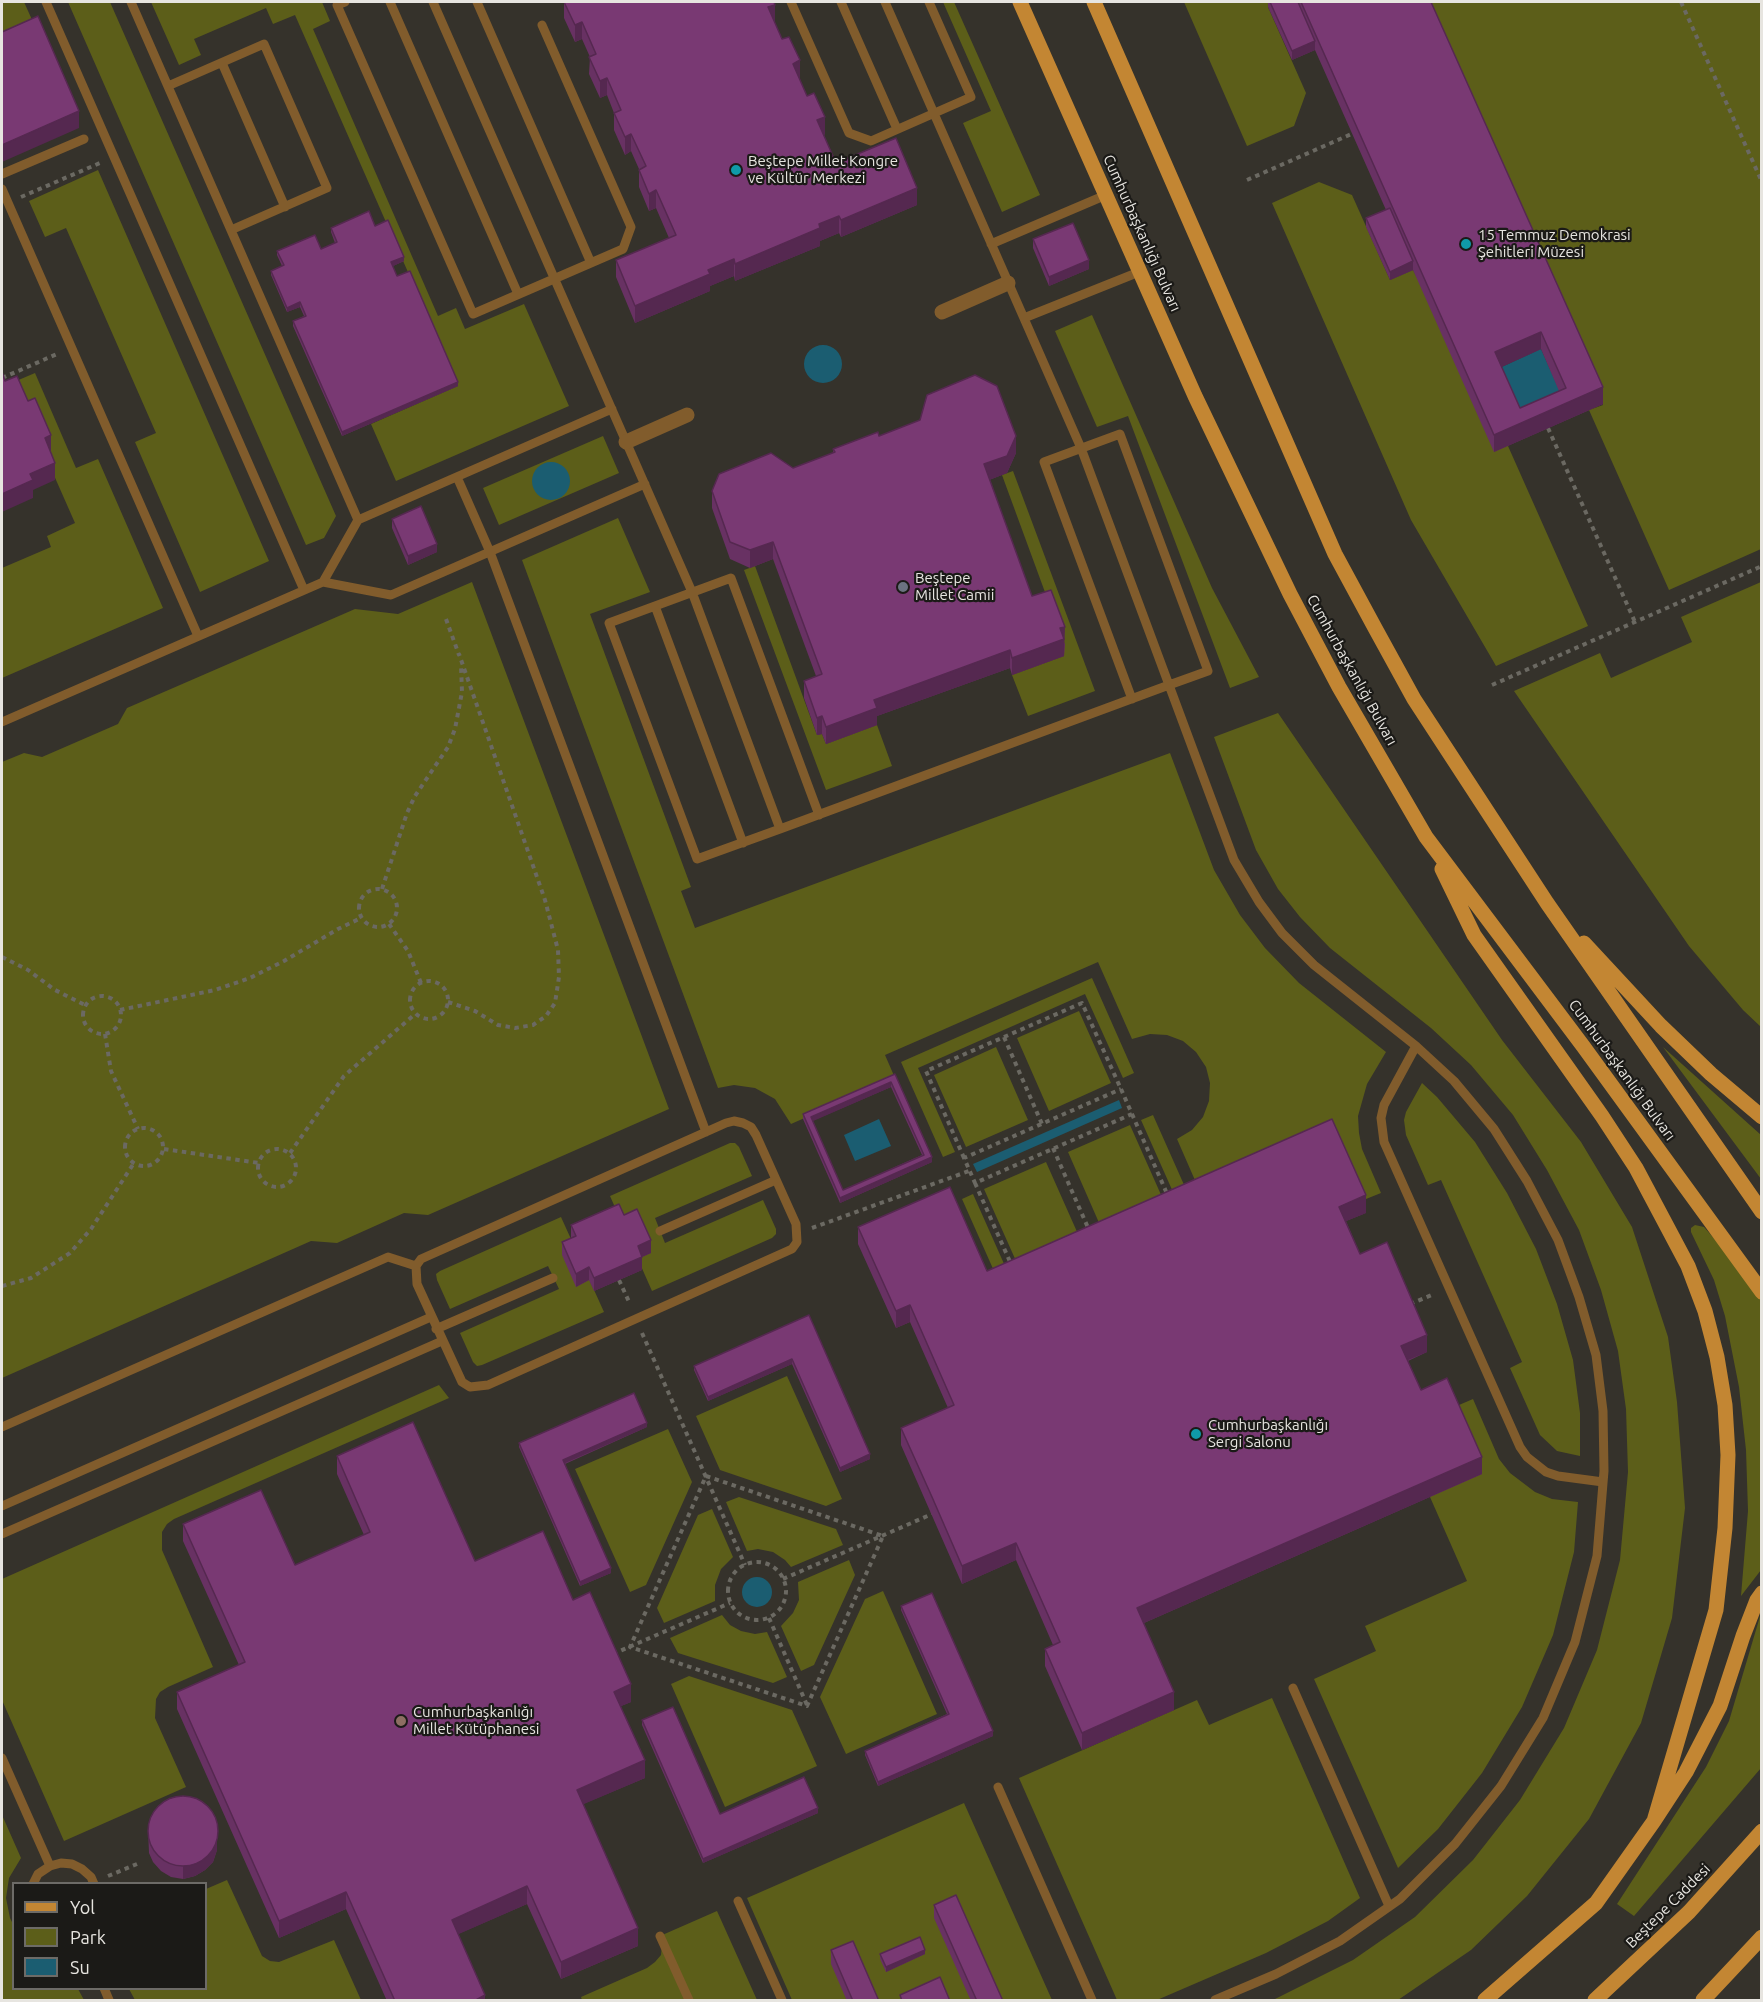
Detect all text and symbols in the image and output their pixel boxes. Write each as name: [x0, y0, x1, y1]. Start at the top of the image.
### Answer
place label: Beştepe Millet Kongre ve Kültür Merkezi: [748, 152, 898, 187]
street label: Cumhurbaşkanlığı Bulvarı: [1099, 152, 1185, 314]
marker: Beştepe Millet Kongre ve Kültür Merkezi: [729, 163, 743, 177]
place label: 15 Temmuz Demokrasi Şehitleri Müzesi: [1478, 226, 1631, 261]
marker: 15 Temmuz Demokrasi Şehitleri Müzesi: [1459, 237, 1473, 251]
place label: Beştepe Millet Camii: [915, 569, 994, 604]
marker: Beştepe Millet Camii: [896, 580, 910, 594]
street label: Cumhurbaşkanlığı Bulvarı: [1303, 591, 1401, 749]
street label: Cumhurbaşkanlığı Bulvarı: [1565, 996, 1679, 1144]
place label: Cumhurbaşkanlığı Sergi Salonu: [1208, 1416, 1328, 1451]
marker: Cumhurbaşkanlığı Sergi Salonu: [1189, 1427, 1203, 1441]
place label: Cumhurbaşkanlığı Millet Kütüphanesi: [413, 1703, 539, 1738]
marker: Cumhurbaşkanlığı Millet Kütüphanesi: [394, 1714, 408, 1728]
street label: Beştepe Caddesi: [1622, 1860, 1714, 1952]
legend: [12, 1882, 207, 1990]
text: Yol: [70, 1897, 95, 1917]
text: Park: [70, 1927, 106, 1947]
text: Su: [70, 1957, 90, 1977]

